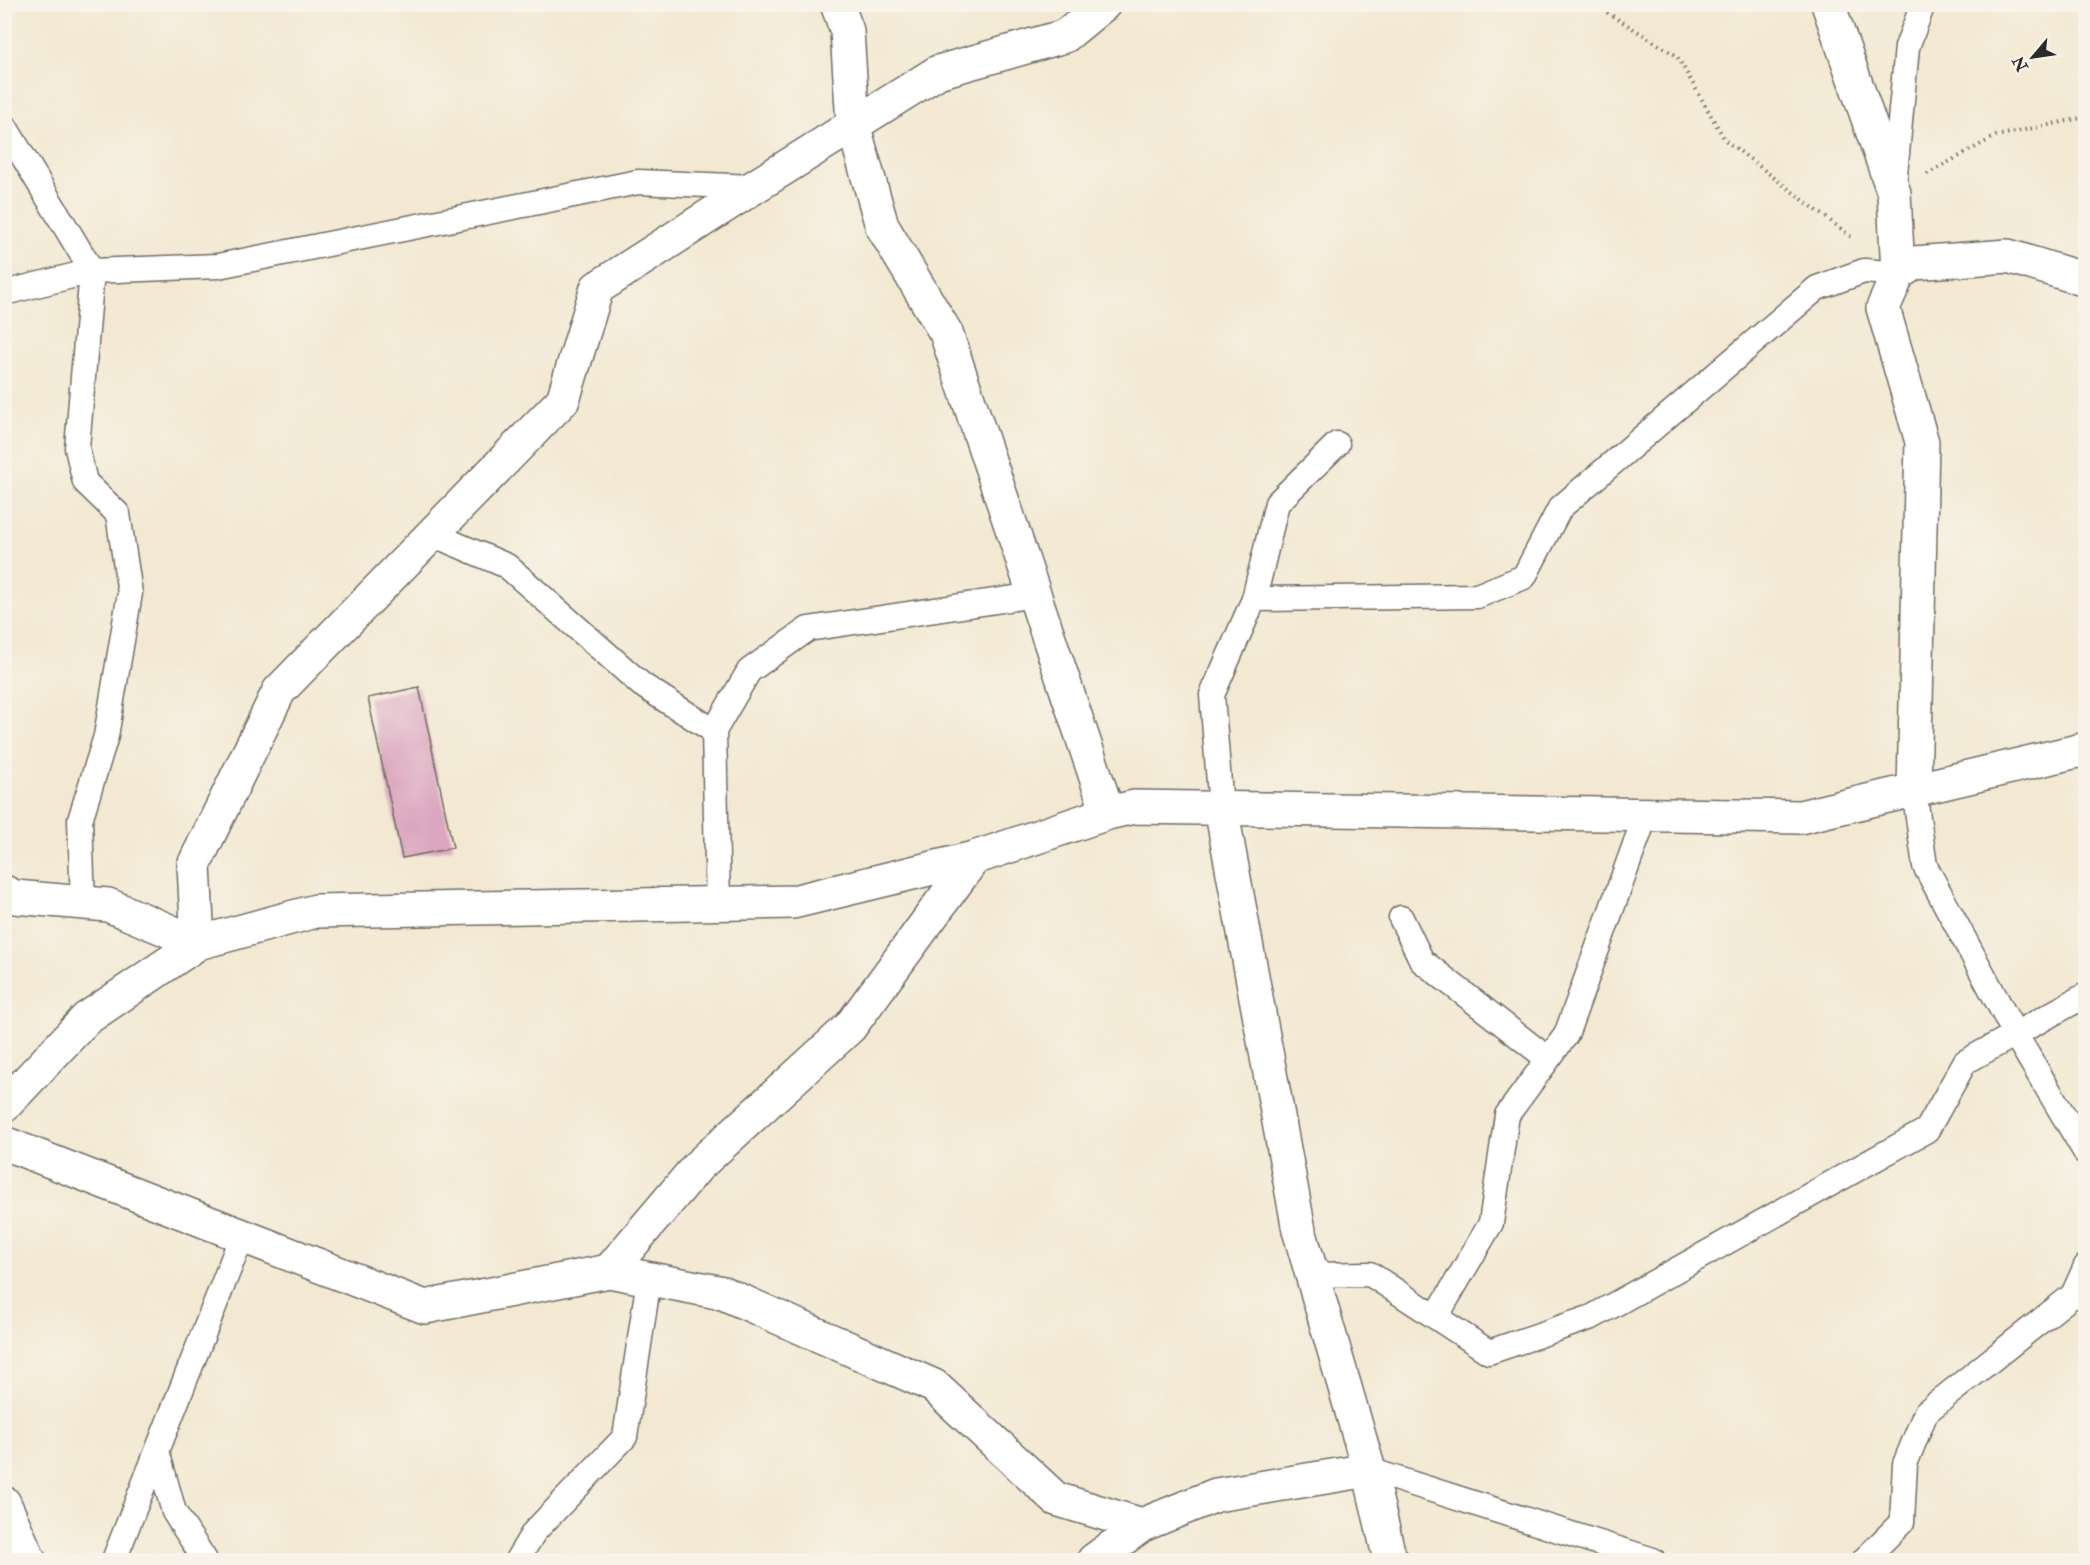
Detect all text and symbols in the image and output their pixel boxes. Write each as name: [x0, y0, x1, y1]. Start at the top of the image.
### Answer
north arrow: [2003, 27, 2063, 87]
text: N: [2008, 52, 2033, 76]

